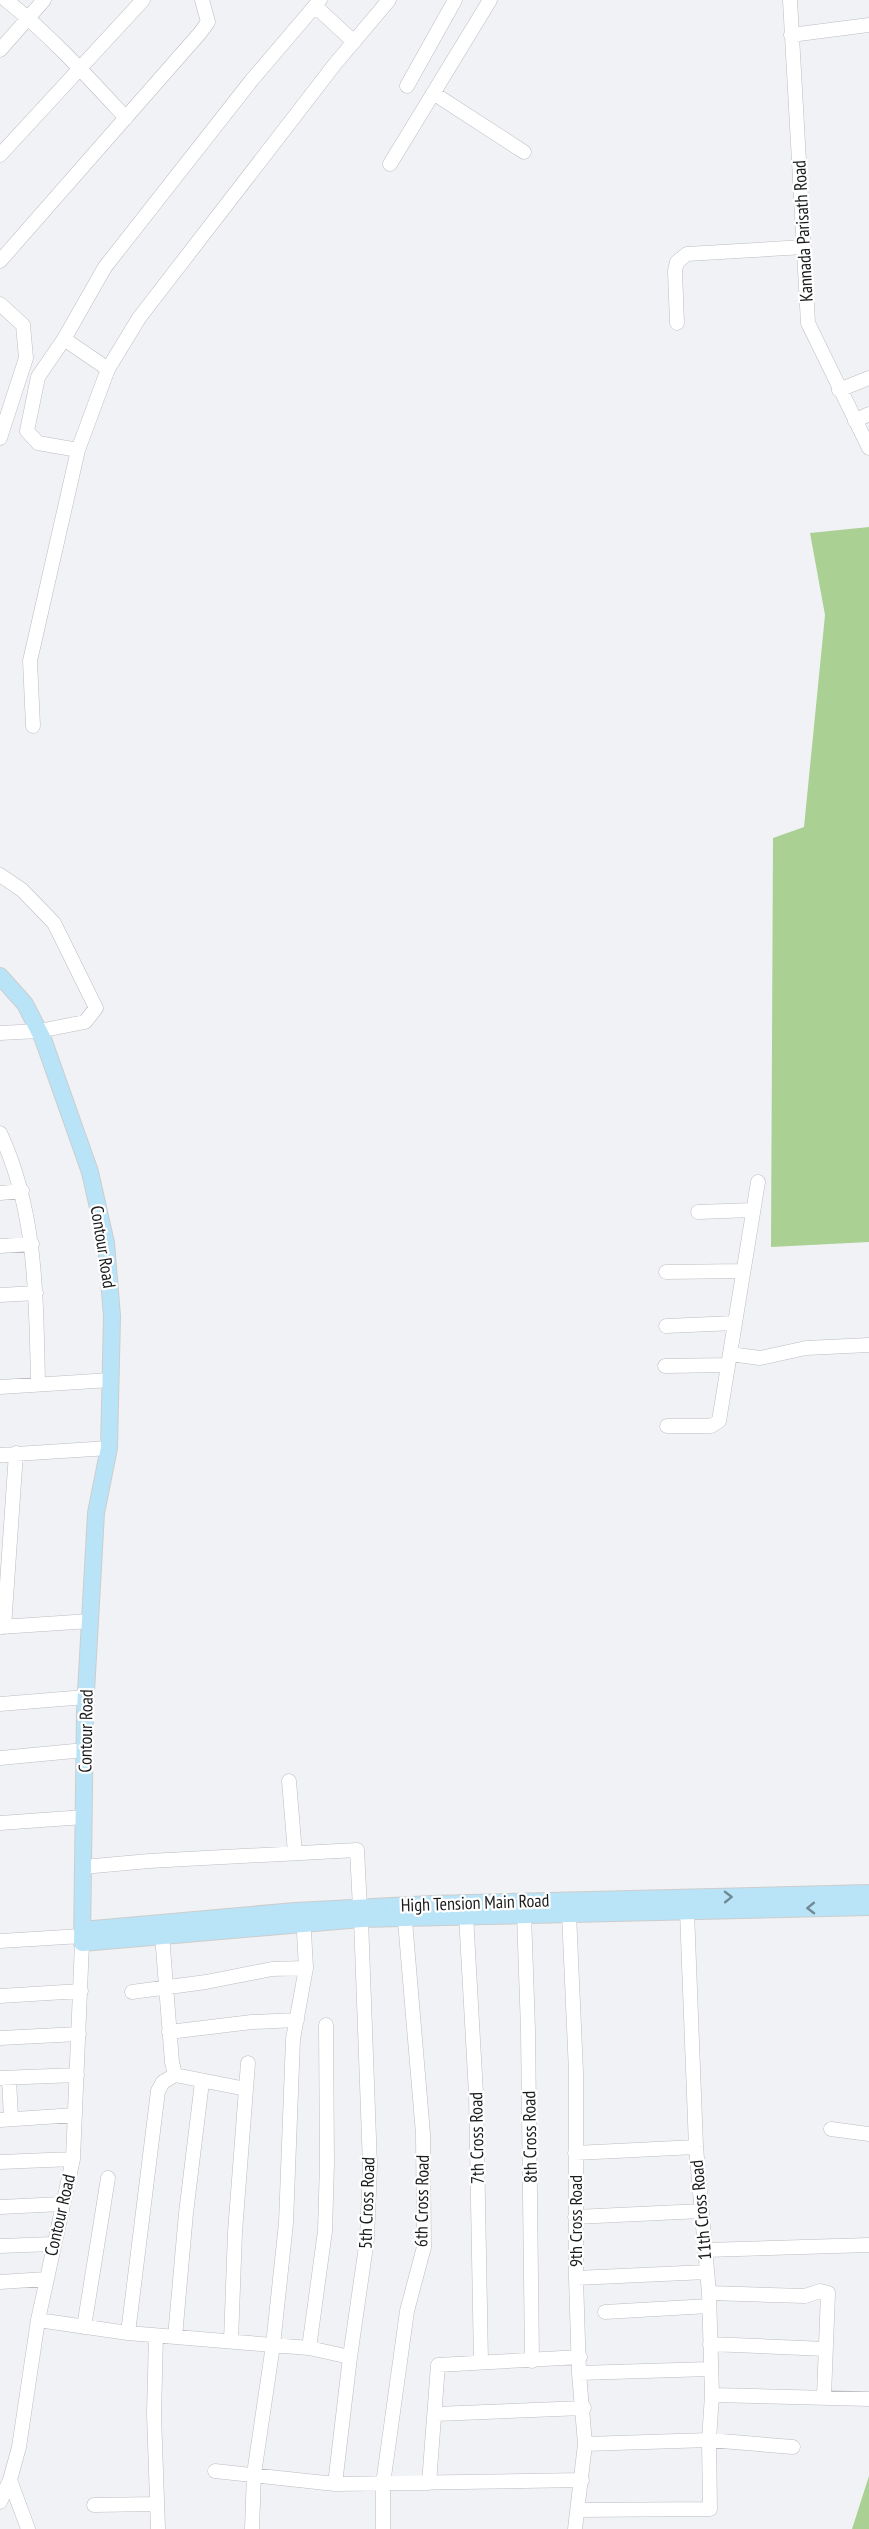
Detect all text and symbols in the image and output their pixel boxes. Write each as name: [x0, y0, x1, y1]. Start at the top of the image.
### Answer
street label: Kannada Parisath Road: [787, 160, 818, 302]
street label: Contour Road: [86, 1204, 121, 1290]
street label: Contour Road: [73, 1689, 98, 1773]
street label: High Tension Main Road: [400, 1888, 550, 1917]
one-way arrow: [723, 1891, 732, 1903]
one-way arrow: [806, 1902, 815, 1914]
street label: 8th Cross Road: [517, 2091, 542, 2183]
street label: 7th Cross Road: [464, 2092, 489, 2184]
street label: 6th Cross Road: [409, 2155, 434, 2247]
street label: 5th Cross Road: [353, 2157, 380, 2249]
street label: 11th Cross Road: [685, 2159, 716, 2261]
street label: Contour Road: [39, 2172, 80, 2258]
street label: 9th Cross Road: [564, 2175, 587, 2267]

